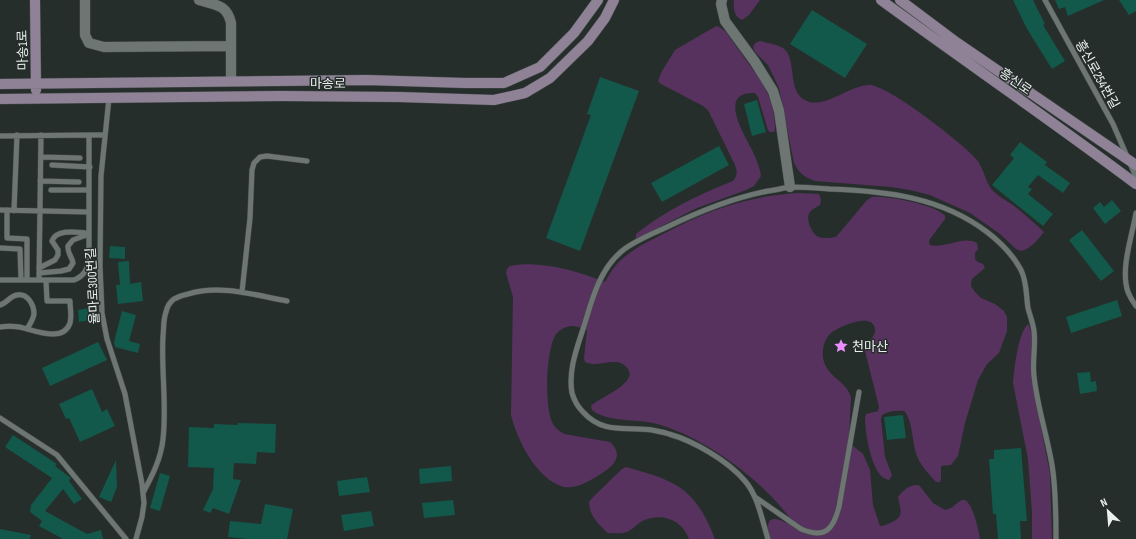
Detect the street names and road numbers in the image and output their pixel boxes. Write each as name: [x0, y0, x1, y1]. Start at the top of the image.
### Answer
street label: 마송1로: [15, 30, 31, 70]
street label: 흥신로254번길: [1072, 37, 1123, 112]
street label: 흥신로: [996, 65, 1035, 99]
street label: 마송로: [310, 76, 346, 92]
street label: 율마로300번길: [83, 247, 103, 325]

